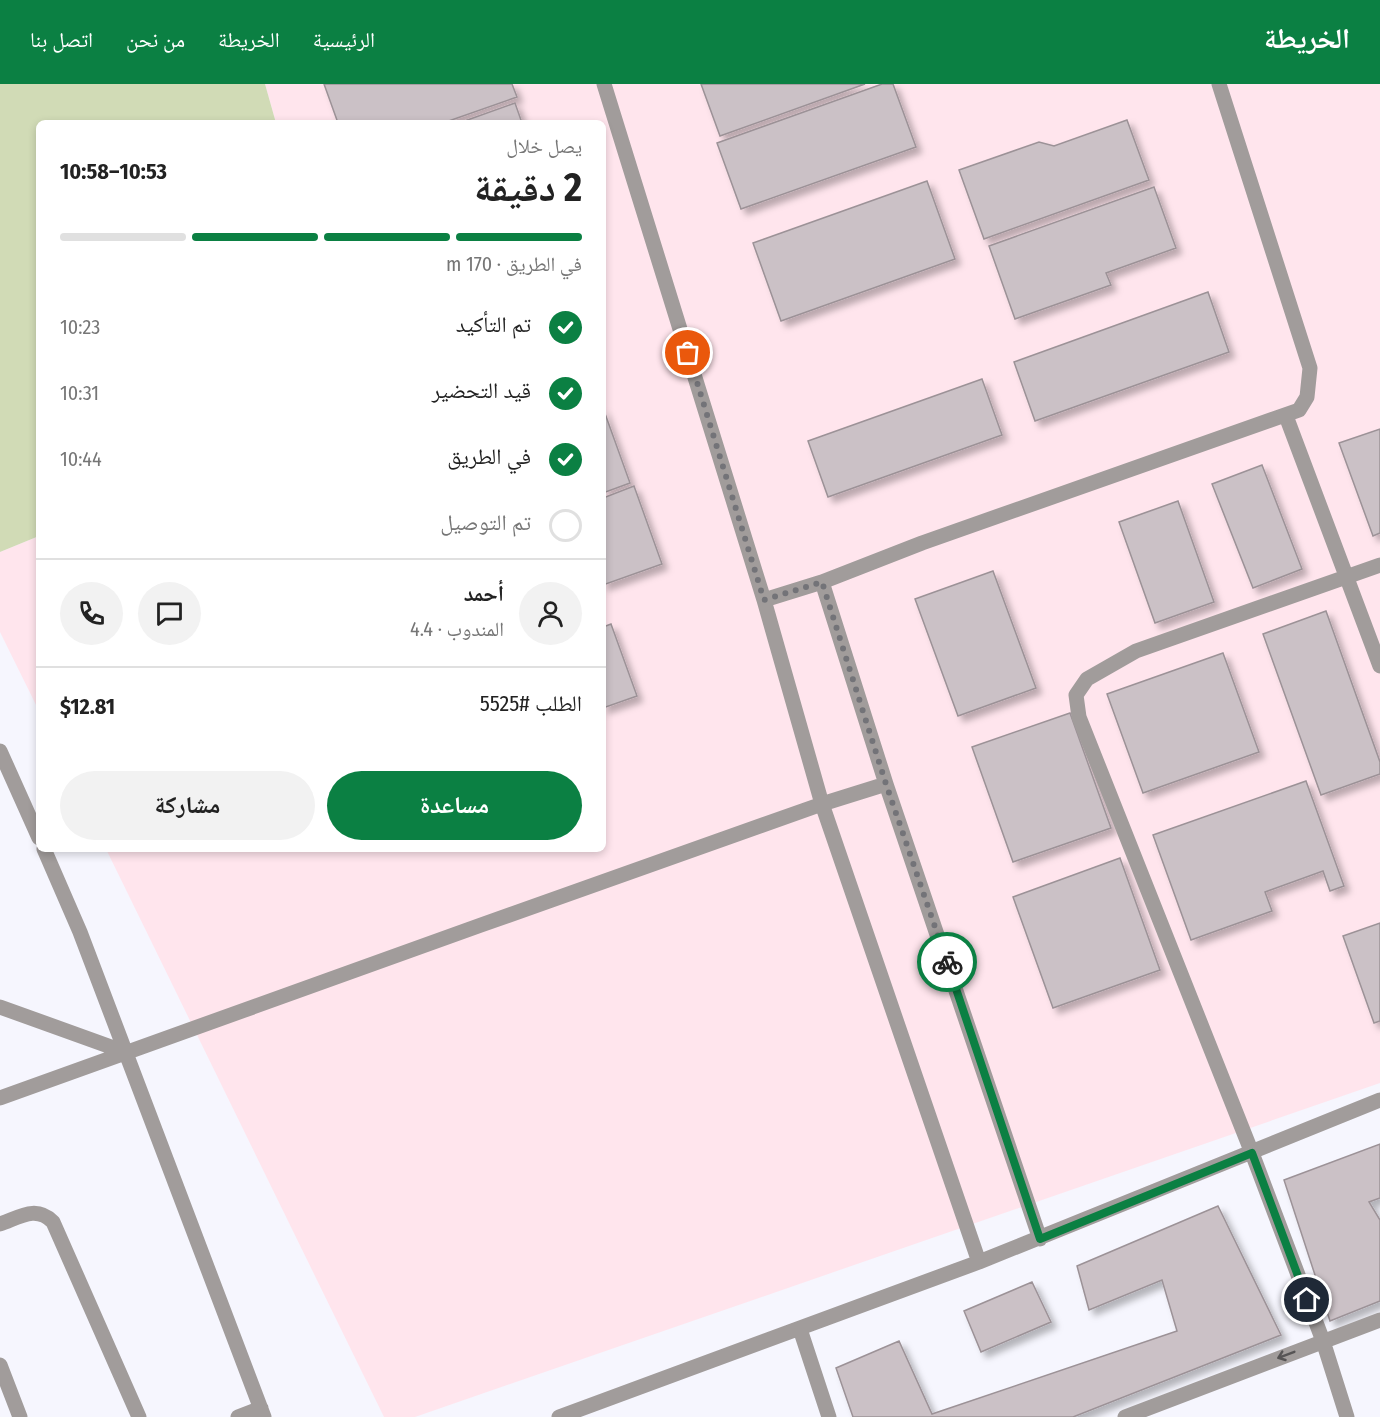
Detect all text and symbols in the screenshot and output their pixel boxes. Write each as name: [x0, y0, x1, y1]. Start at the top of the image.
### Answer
text: الخريطة: [1264, 22, 1350, 55]
text: اتصل بنا: [30, 27, 93, 53]
text: من نحن: [126, 27, 185, 53]
text: الخريطة: [218, 27, 280, 53]
text: الرئيسية: [313, 27, 375, 53]
text: يصل خلال: [506, 134, 582, 158]
text: 10:53–10:58: [60, 158, 167, 185]
text: 2 دقيقة: [474, 165, 582, 211]
text: في الطريق · 170 m: [446, 252, 582, 276]
text: تم التأكيد: [456, 311, 531, 338]
icon: check: [549, 311, 582, 344]
text: 10:23: [60, 315, 100, 339]
pin: [662, 327, 713, 378]
icon: bag: [671, 336, 704, 369]
text: قيد التحضير: [432, 377, 531, 404]
icon: check: [549, 377, 582, 410]
text: 10:31: [60, 381, 99, 405]
text: في الطريق: [447, 443, 531, 470]
icon: check: [549, 443, 582, 476]
text: 10:44: [60, 447, 102, 471]
text: تم التوصيل: [440, 509, 531, 536]
text: أحمد: [464, 580, 504, 607]
button: phone: [60, 582, 123, 645]
button: chat: [138, 582, 201, 645]
button: person: [519, 582, 582, 645]
text: المندوب · 4.4: [410, 617, 504, 641]
text: الطلب #5525: [480, 690, 582, 717]
text: $12.81: [60, 693, 115, 720]
button: مشاركة: [60, 771, 315, 840]
button: مساعدة: [327, 771, 582, 840]
courier: [917, 932, 977, 992]
icon: bike: [931, 946, 964, 979]
pin: [1281, 1274, 1332, 1325]
icon: home: [1290, 1283, 1323, 1316]
one-way arrow: [1277, 1351, 1296, 1362]

